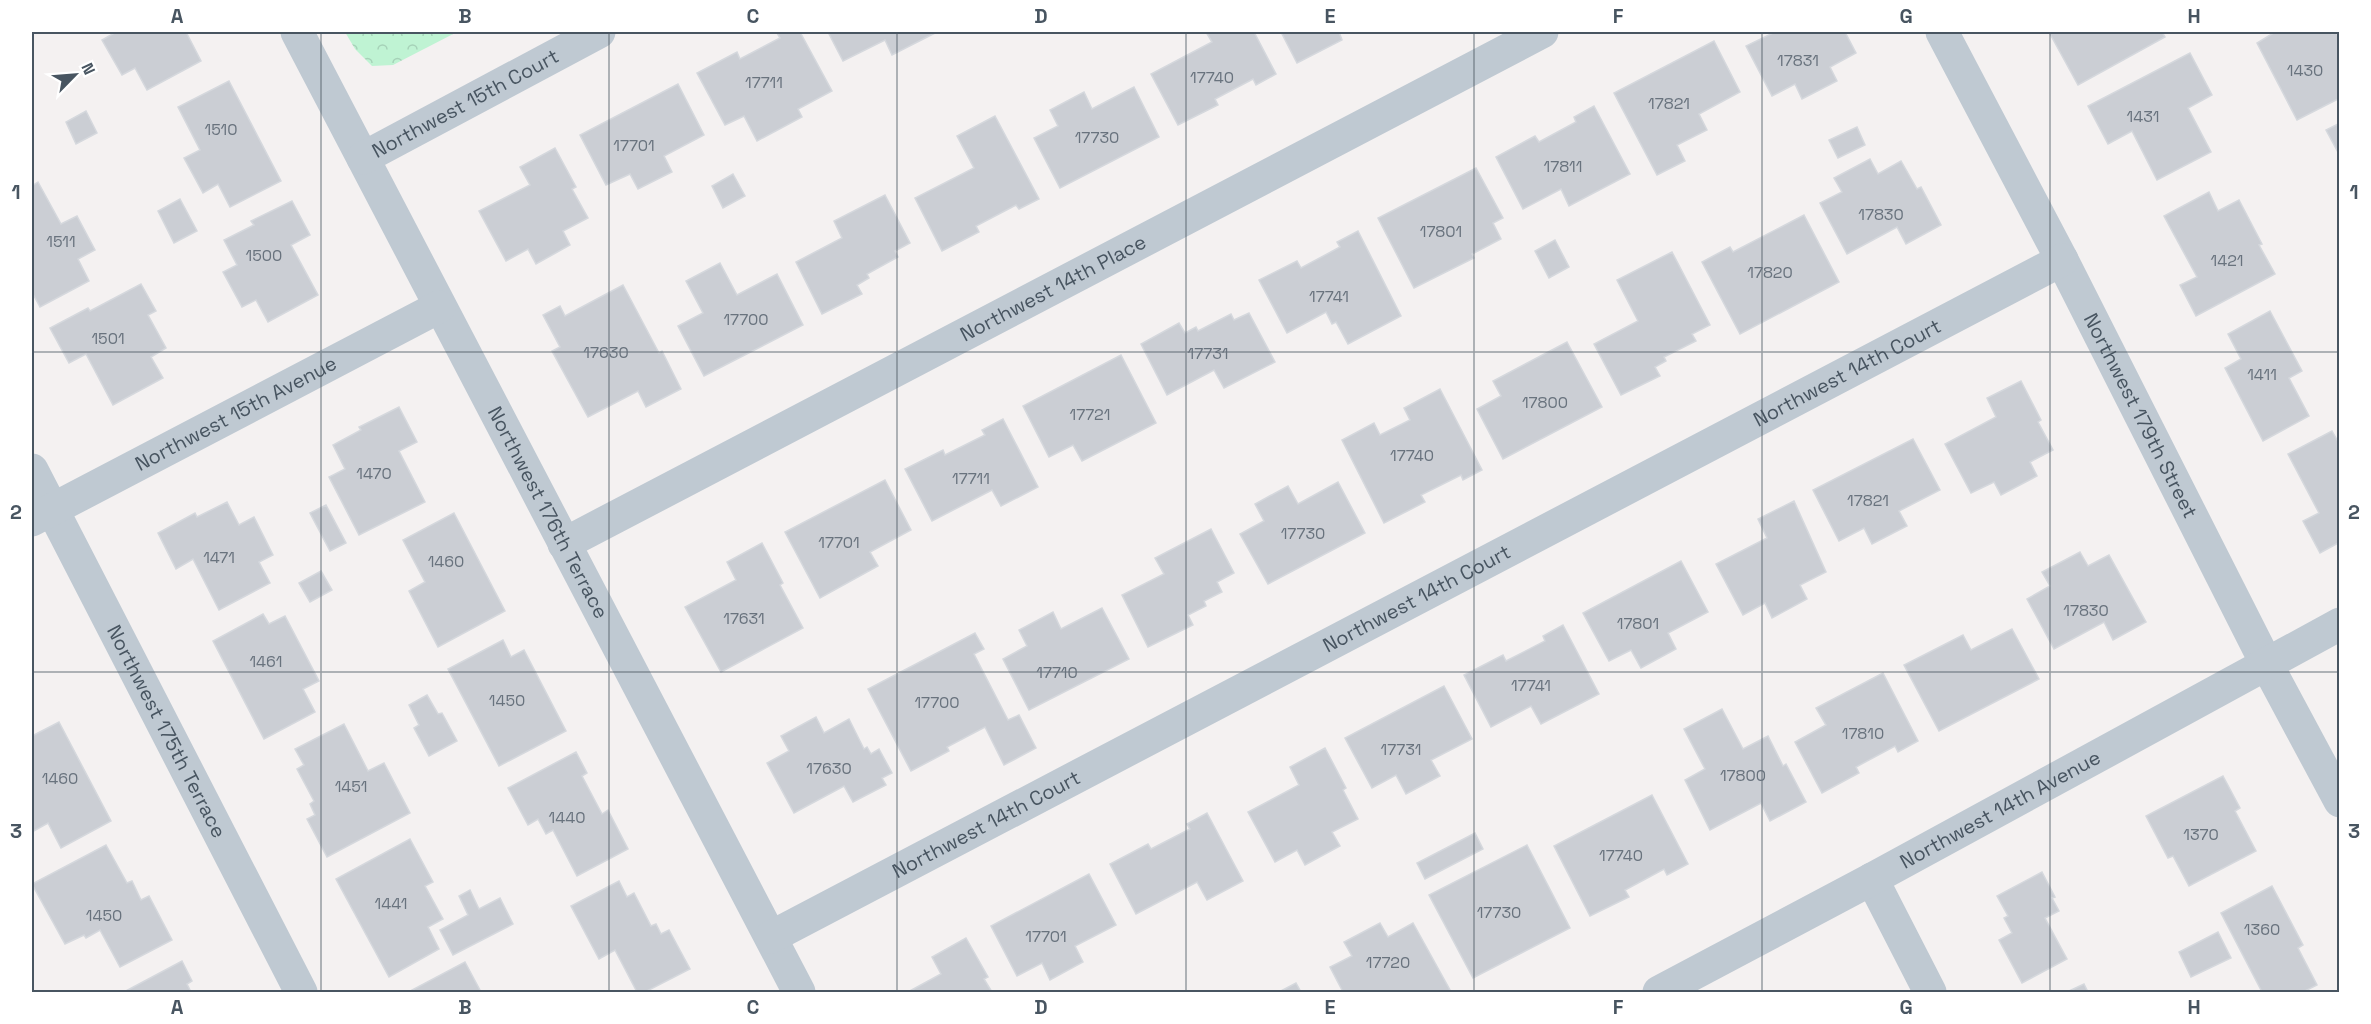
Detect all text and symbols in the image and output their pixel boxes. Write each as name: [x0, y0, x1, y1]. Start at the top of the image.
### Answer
text: A: [171, 3, 184, 29]
text: B: [458, 3, 472, 29]
text: C: [747, 3, 760, 29]
text: D: [1034, 3, 1048, 29]
text: E: [1324, 3, 1336, 29]
text: F: [1613, 3, 1624, 29]
text: G: [1899, 3, 1913, 29]
text: H: [2187, 3, 2201, 29]
street label: Northwest 15th Court: [367, 43, 563, 164]
north arrow: [45, 45, 105, 105]
house number: 17831: [1777, 50, 1819, 71]
text: N: [76, 60, 100, 78]
house number: 1430: [2287, 60, 2323, 81]
house number: 17740: [1190, 67, 1234, 88]
house number: 17711: [745, 72, 783, 93]
house number: 17821: [1648, 93, 1690, 114]
house number: 1431: [2127, 106, 2159, 127]
house number: 1510: [205, 119, 238, 140]
house number: 17730: [1075, 127, 1119, 148]
house number: 17701: [613, 135, 655, 156]
house number: 17811: [1543, 156, 1583, 177]
text: 1: [11, 179, 21, 205]
text: 1: [2349, 179, 2359, 205]
house number: 17830: [1858, 204, 1904, 225]
house number: 17801: [1420, 221, 1462, 242]
street label: Northwest 14th Place: [956, 229, 1150, 347]
house number: 1511: [46, 231, 76, 252]
house number: 1500: [246, 245, 282, 266]
house number: 1421: [2210, 250, 2244, 271]
house number: 17820: [1747, 262, 1793, 283]
house number: 17741: [1309, 286, 1349, 307]
house number: 17700: [723, 309, 769, 330]
street label: Northwest 179th Street: [2078, 309, 2204, 522]
street label: Northwest 14th Court: [1749, 313, 1945, 433]
house number: 1501: [91, 328, 125, 349]
house number: 17630: [583, 342, 629, 363]
house number: 17731: [1188, 343, 1228, 364]
street label: Northwest 15th Avenue: [130, 350, 341, 477]
house number: 1411: [2247, 364, 2277, 385]
house number: 17800: [1522, 392, 1568, 413]
street label: Northwest 176th Terrace: [482, 402, 614, 623]
house number: 17721: [1070, 404, 1110, 425]
house number: 17740: [1390, 445, 1434, 466]
house number: 1470: [356, 463, 392, 484]
house number: 17711: [952, 468, 990, 489]
house number: 17821: [1847, 490, 1889, 511]
text: 2: [10, 499, 22, 525]
text: 2: [2348, 499, 2360, 525]
house number: 17730: [1281, 523, 1325, 544]
house number: 17701: [818, 532, 860, 553]
street label: Northwest 14th Court: [1318, 538, 1515, 658]
house number: 1471: [203, 547, 235, 568]
house number: 1460: [428, 551, 464, 572]
house number: 17830: [2063, 600, 2109, 621]
house number: 17631: [723, 608, 765, 629]
house number: 17801: [1617, 613, 1659, 634]
street label: Northwest 175th Terrace: [101, 620, 232, 842]
house number: 1461: [249, 651, 283, 672]
house number: 17710: [1036, 662, 1078, 683]
house number: 17741: [1511, 675, 1551, 696]
house number: 1450: [489, 690, 525, 711]
house number: 17700: [914, 692, 960, 713]
house number: 17810: [1842, 723, 1884, 744]
house number: 17731: [1381, 739, 1421, 760]
street label: Northwest 14th Avenue: [1895, 744, 2105, 874]
house number: 17630: [806, 758, 852, 779]
street label: Northwest 14th Court: [888, 764, 1085, 884]
house number: 17800: [1720, 765, 1766, 786]
house number: 1460: [42, 768, 78, 789]
house number: 1451: [335, 776, 367, 797]
house number: 1440: [549, 807, 585, 828]
text: 3: [10, 818, 22, 844]
text: 3: [2348, 818, 2360, 844]
house number: 1370: [2183, 824, 2219, 845]
house number: 17740: [1599, 845, 1643, 866]
house number: 1441: [375, 893, 407, 914]
house number: 17730: [1477, 902, 1521, 923]
house number: 1450: [86, 905, 122, 926]
house number: 1360: [2244, 919, 2280, 940]
house number: 17701: [1025, 926, 1067, 947]
house number: 17720: [1366, 952, 1410, 973]
text: A: [171, 994, 184, 1020]
text: B: [458, 994, 472, 1020]
text: C: [747, 994, 760, 1020]
text: D: [1034, 994, 1048, 1020]
text: E: [1324, 994, 1336, 1020]
text: F: [1613, 994, 1624, 1020]
text: G: [1899, 994, 1913, 1020]
text: H: [2187, 994, 2201, 1020]

